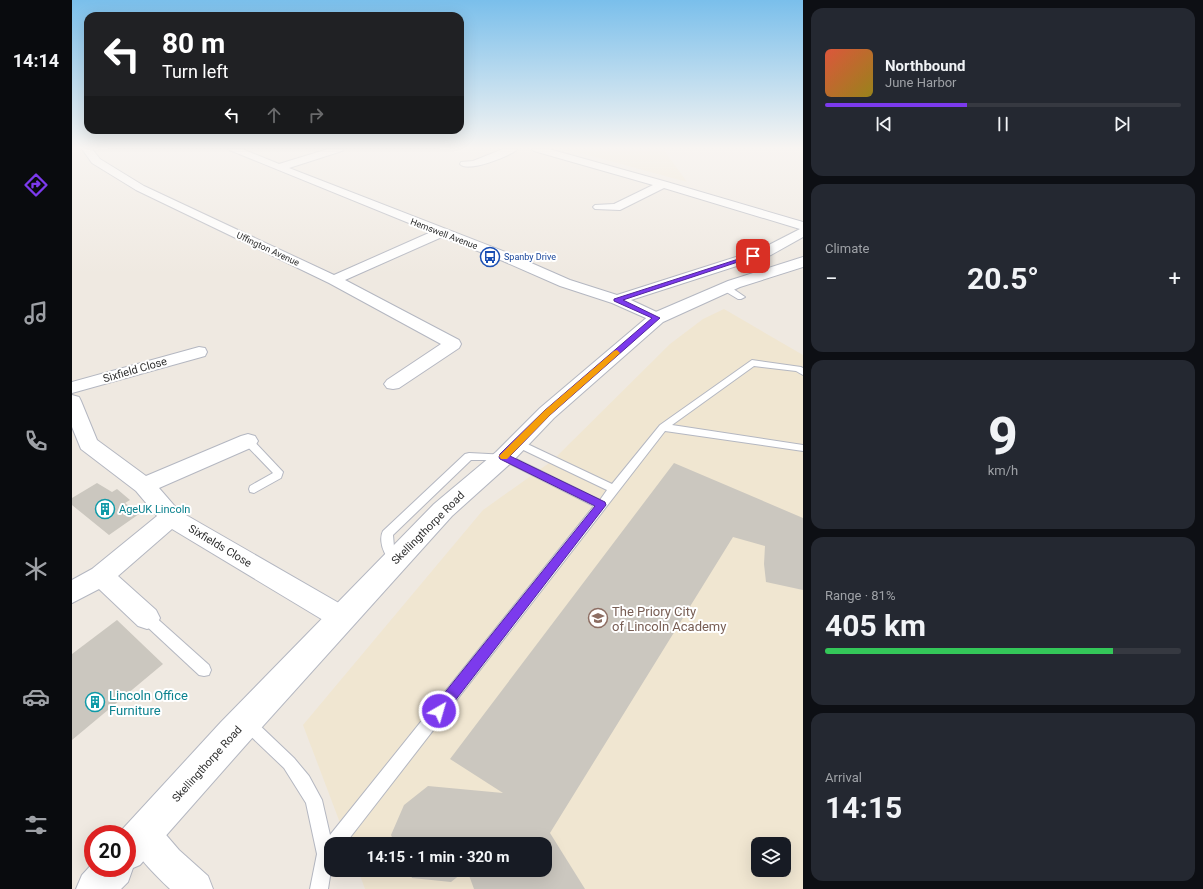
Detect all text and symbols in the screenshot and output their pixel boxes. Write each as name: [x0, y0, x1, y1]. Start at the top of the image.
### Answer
text: 80 m: [162, 27, 225, 60]
icon: left: [96, 28, 148, 80]
text: 14:14: [13, 50, 59, 71]
text: Northbound: [885, 57, 966, 75]
text: Turn left: [162, 61, 228, 82]
text: June Harbor: [885, 75, 957, 90]
icon: left: [221, 104, 243, 126]
icon: ahead: [263, 104, 285, 126]
icon: right: [305, 104, 327, 126]
icon: previous: [873, 113, 895, 135]
icon: pause: [992, 113, 1014, 135]
icon: next: [1111, 113, 1133, 135]
icon: directions: [22, 171, 50, 199]
street label: Hemswell Avenue: [409, 217, 479, 252]
street label: Uffington Avenue: [235, 230, 301, 268]
pin: [736, 239, 770, 273]
text: Climate: [825, 241, 869, 256]
icon: arrive: [742, 245, 764, 267]
bus stop icon: Spanby Drive: [479, 246, 501, 268]
place label: Spanby Drive: [504, 252, 556, 262]
text: 20.5°: [967, 261, 1039, 296]
text: −: [825, 266, 838, 291]
text: +: [1169, 266, 1181, 291]
icon: music: [22, 299, 50, 327]
street label: Sixfield Close: [102, 355, 169, 385]
text: 9: [988, 406, 1018, 467]
icon: phone: [22, 427, 50, 455]
text: km/h: [988, 463, 1018, 478]
street label: Skellingthorpe Road: [389, 489, 467, 567]
building icon: AgeUK Lincoln: [94, 498, 116, 520]
place label: AgeUK Lincoln: [119, 503, 190, 516]
street label: Sixfields Close: [186, 522, 254, 570]
icon: climate: [22, 555, 50, 583]
text: Range · 81%: [825, 588, 895, 603]
place label: The Priory City of Lincoln Academy: [612, 604, 726, 634]
school or university icon: The Priory City of Lincoln Academy: [587, 607, 609, 629]
text: 405 km: [825, 608, 926, 643]
icon: car: [22, 683, 50, 711]
place label: Lincoln Office Furniture: [109, 688, 188, 718]
position arrow: [418, 690, 460, 732]
building icon: Lincoln Office Furniture: [84, 691, 106, 713]
street label: Skellingthorpe Road: [169, 723, 245, 805]
text: Arrival: [825, 770, 862, 785]
text: 14:15: [825, 790, 902, 825]
icon: filters: [22, 811, 50, 839]
speed limit sign: 20: [84, 825, 136, 877]
map controls: [751, 837, 791, 877]
button: layers: [751, 837, 791, 877]
text: 14:15 · 1 min · 320 m: [367, 848, 509, 866]

